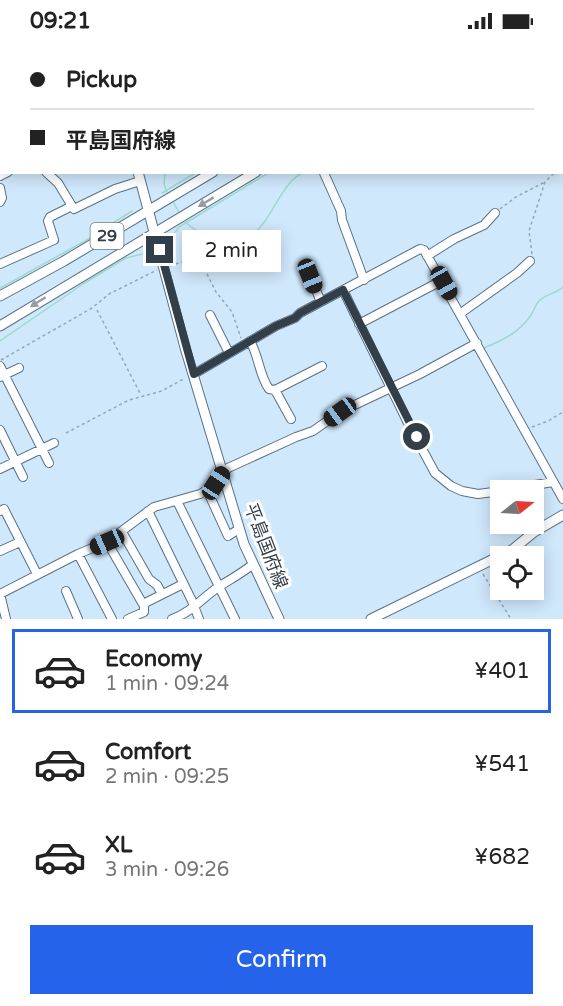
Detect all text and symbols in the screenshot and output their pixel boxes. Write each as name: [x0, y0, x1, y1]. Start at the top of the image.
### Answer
text: 09:21: [30, 8, 91, 34]
text: Pickup: [66, 67, 137, 93]
text: 平島国府線: [66, 128, 176, 154]
one-way arrow: [198, 197, 214, 208]
road number: 29: [90, 223, 124, 249]
callout: 2 min: [181, 229, 280, 271]
route end: [146, 236, 173, 263]
text: 2 min: [205, 239, 258, 263]
car: [295, 256, 325, 296]
car: [427, 263, 461, 303]
one-way arrow: [30, 297, 47, 308]
car: [320, 394, 360, 430]
route start: [403, 423, 430, 450]
car: [199, 463, 233, 503]
north arrow: [490, 480, 544, 534]
map controls: [490, 480, 544, 600]
street label: 平島国府線: [240, 500, 292, 592]
car: [87, 526, 127, 558]
button: locate: [490, 546, 544, 600]
icon: car: [33, 644, 87, 698]
text: Economy: [105, 646, 202, 672]
text: ¥401: [474, 658, 530, 684]
text: 1 min · 09:24: [105, 672, 229, 696]
icon: car: [33, 737, 87, 791]
text: Comfort: [105, 739, 191, 765]
text: ¥541: [474, 751, 530, 777]
text: 2 min · 09:25: [105, 765, 229, 789]
icon: car: [33, 830, 87, 884]
text: XL: [105, 832, 132, 858]
text: ¥682: [474, 844, 530, 870]
text: 3 min · 09:26: [105, 858, 229, 882]
button: Confirm: [30, 925, 533, 994]

